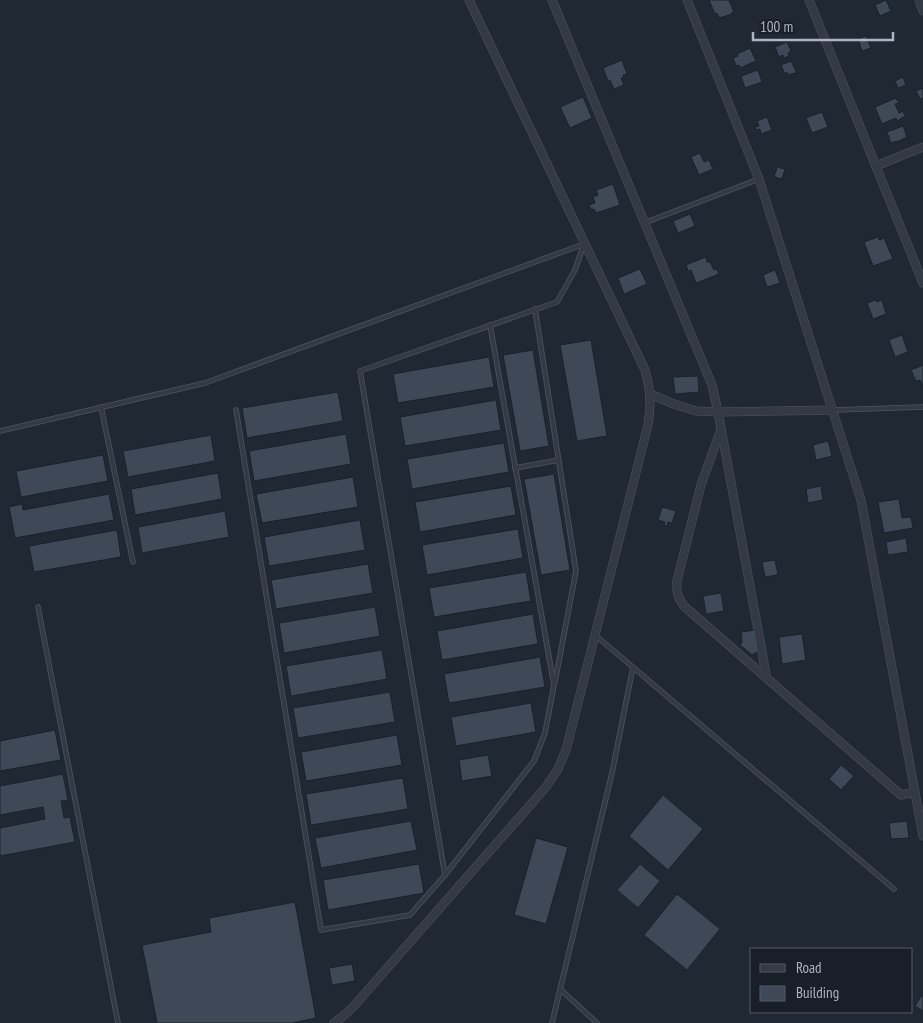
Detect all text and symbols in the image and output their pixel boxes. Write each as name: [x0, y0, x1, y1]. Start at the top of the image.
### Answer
scale bar: [753, 10, 893, 42]
text: 100 m: [760, 17, 793, 36]
legend: [750, 948, 913, 1013]
text: Road: [796, 958, 822, 977]
text: Building: [796, 983, 839, 1002]

